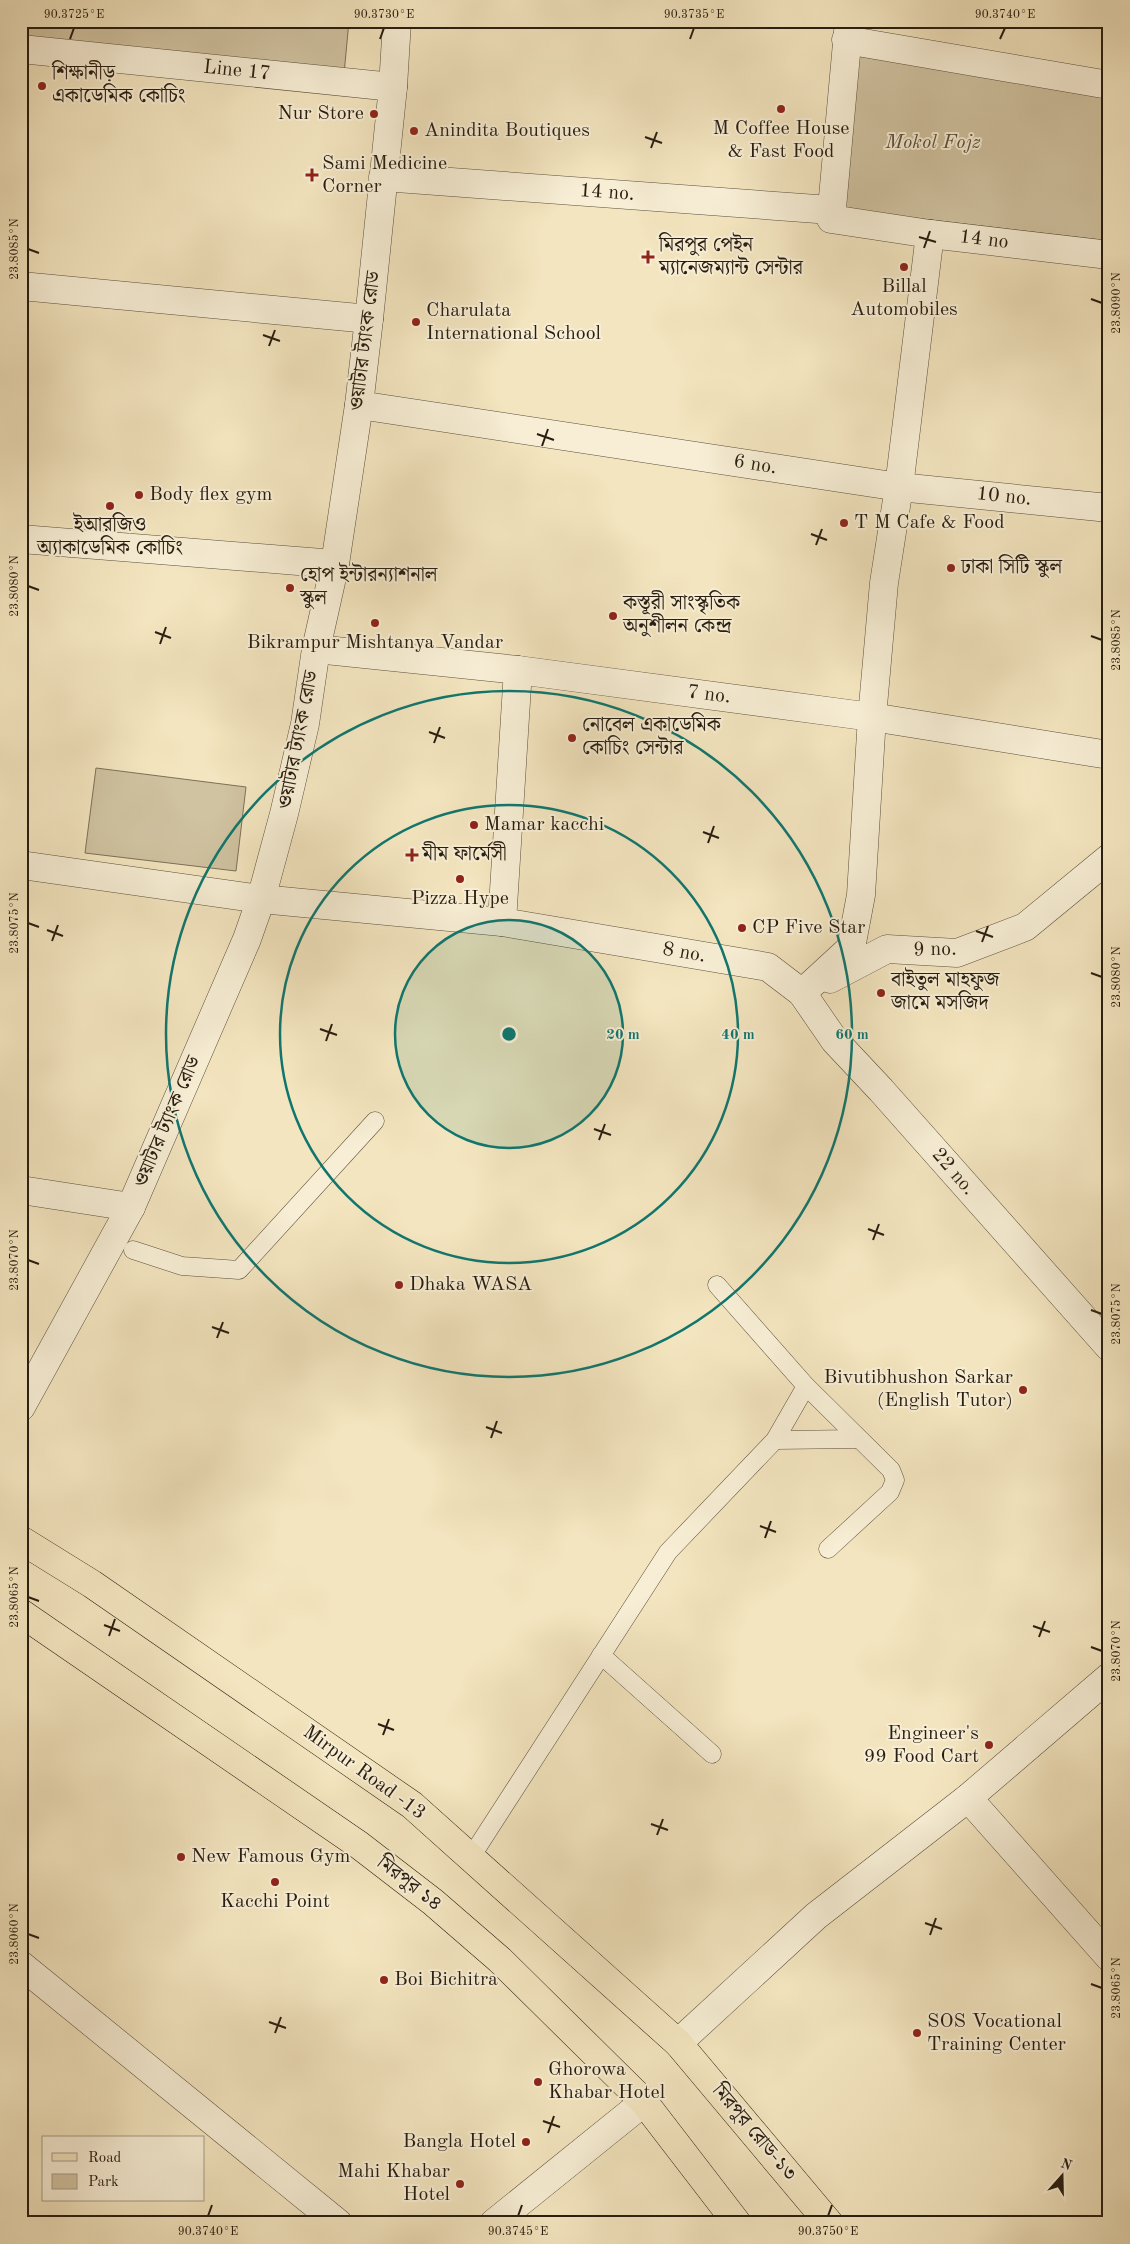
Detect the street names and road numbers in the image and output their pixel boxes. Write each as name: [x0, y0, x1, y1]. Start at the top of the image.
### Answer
street label: Line 17: [202, 58, 272, 84]
street label: 14 no.: [579, 181, 635, 205]
street label: 14 no: [958, 227, 1010, 253]
street label: ওয়াটার ট্যাংক রোড: [344, 269, 385, 412]
street label: 6 no.: [732, 452, 778, 478]
street label: 10 no.: [976, 484, 1032, 510]
street label: ওয়াটার ট্যাংক রোড: [272, 668, 322, 811]
street label: 7 no.: [686, 682, 732, 708]
street label: 8 no.: [661, 939, 707, 967]
street label: 9 no.: [913, 940, 957, 960]
street label: ওয়াটার ট্যাংক রোড: [128, 1051, 205, 1191]
street label: 22 no.: [927, 1145, 979, 1199]
street label: Mirpur Road -13: [299, 1722, 429, 1824]
street label: মিরপুর ১৪: [372, 1849, 447, 1916]
street label: মিরপুর রোড-১৩: [707, 2078, 803, 2186]

